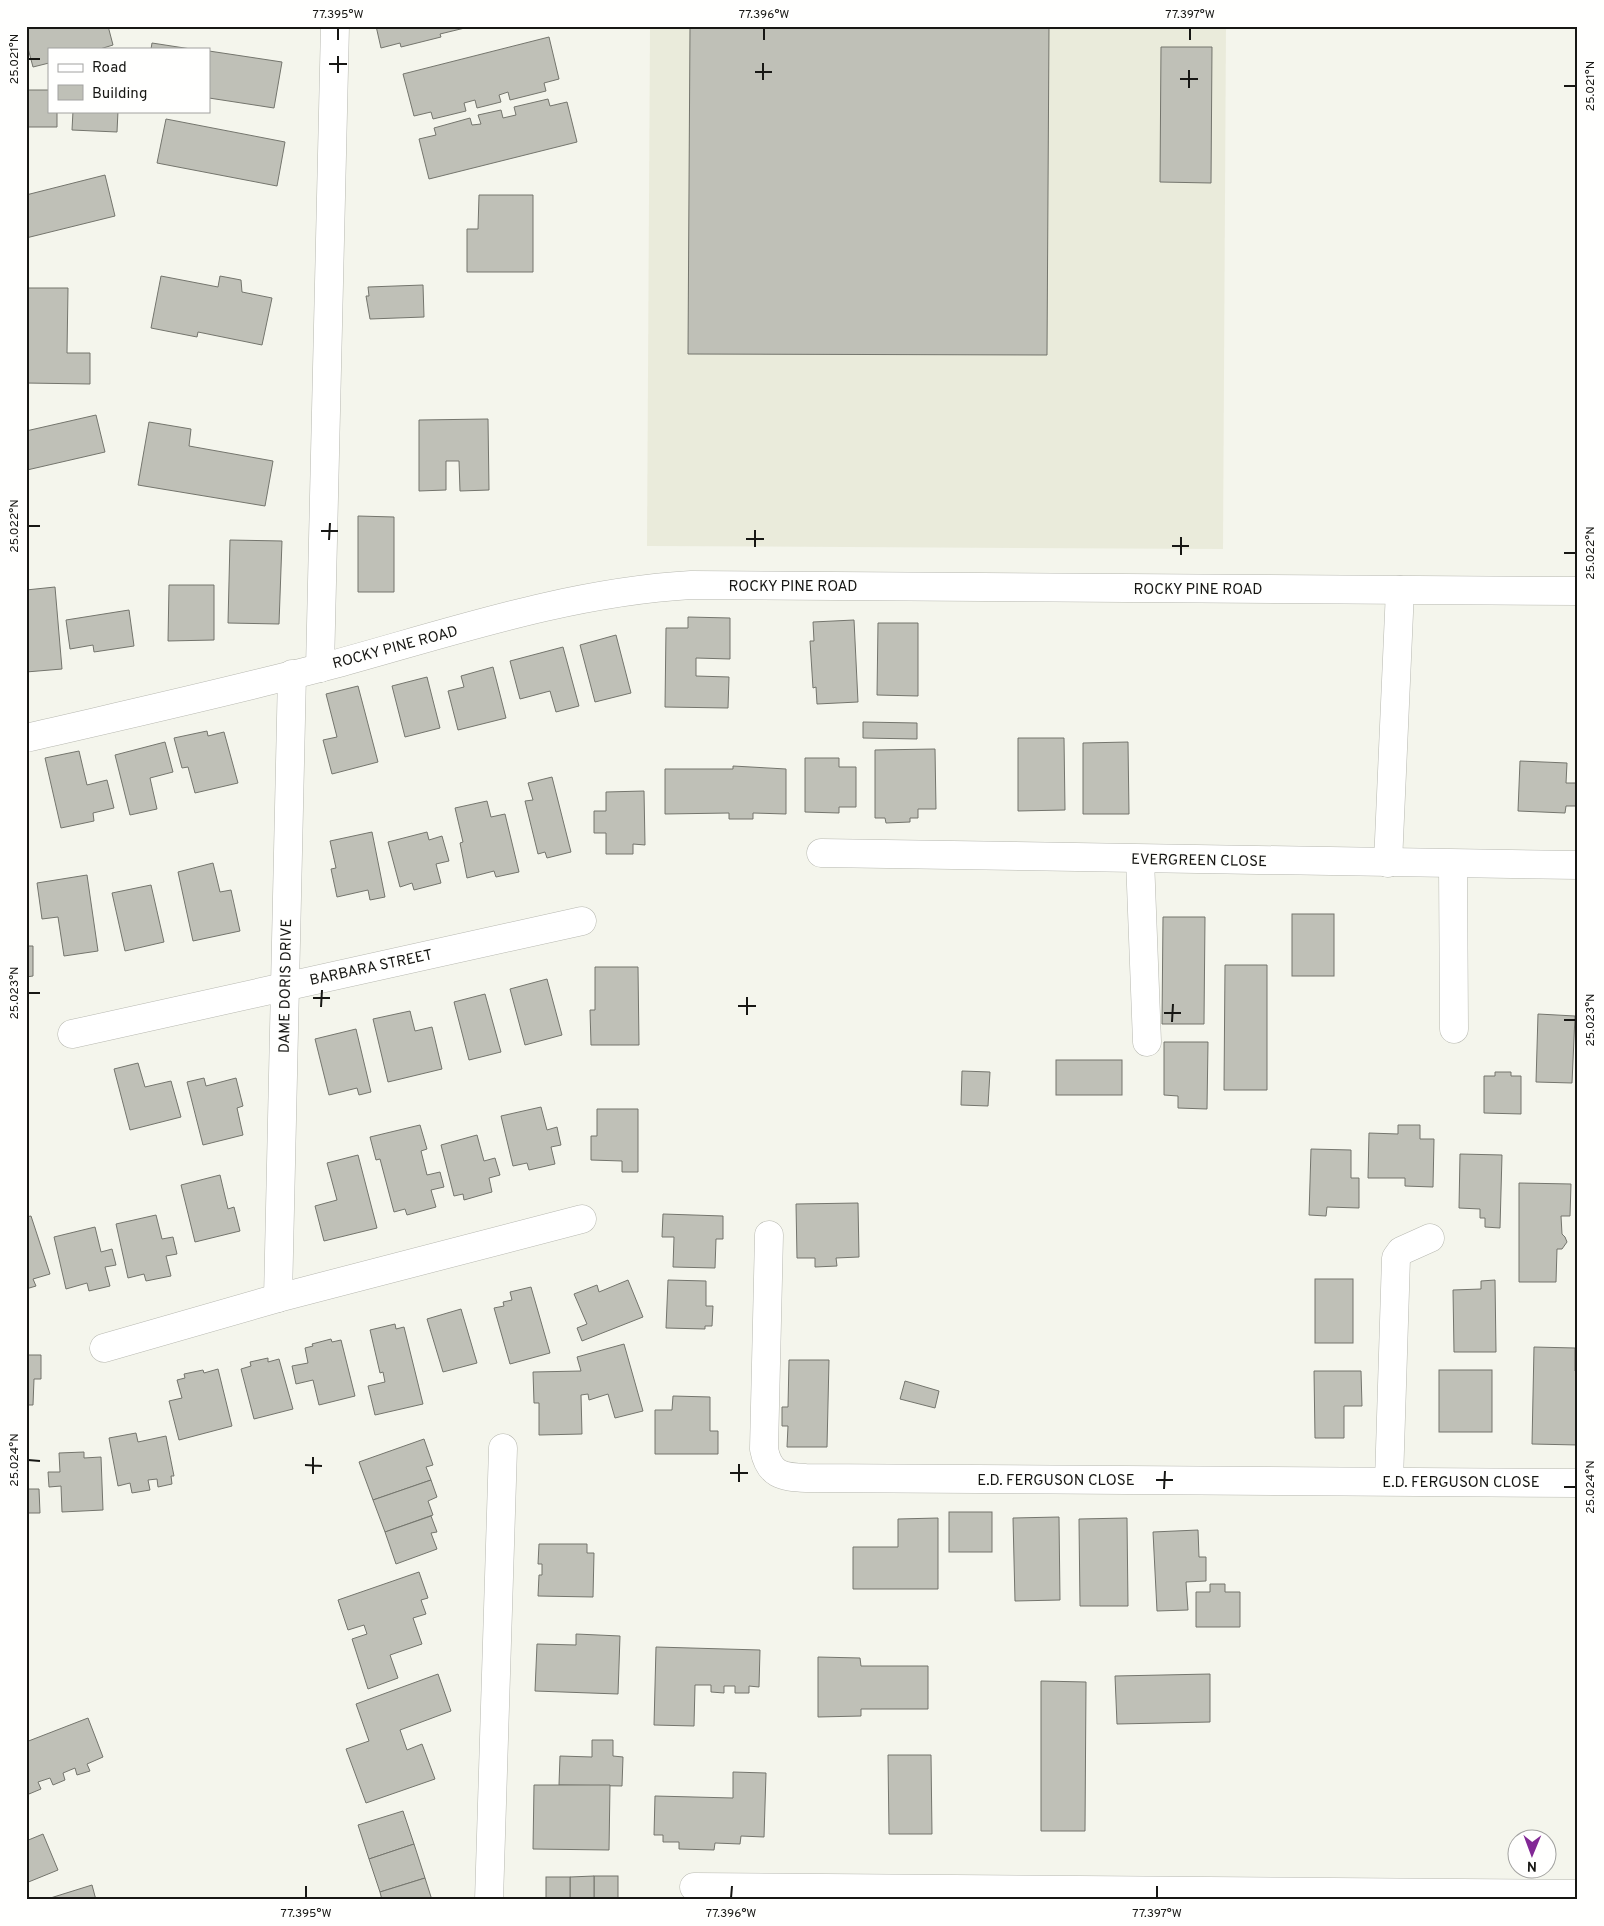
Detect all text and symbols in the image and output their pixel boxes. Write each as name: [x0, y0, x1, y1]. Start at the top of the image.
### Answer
text: 77.395°W: [312, 7, 364, 23]
text: 77.396°W: [739, 7, 789, 23]
text: 77.397°W: [1165, 7, 1215, 23]
text: 25.021°N: [7, 34, 23, 84]
legend: [48, 48, 210, 112]
text: Road: [92, 59, 127, 78]
text: 25.021°N: [1583, 61, 1599, 111]
text: Building: [92, 85, 147, 104]
text: 25.022°N: [7, 499, 23, 553]
text: 25.022°N: [1583, 526, 1599, 580]
street label: ROCKY PINE ROAD: [728, 578, 858, 597]
street label: ROCKY PINE ROAD: [1133, 581, 1263, 600]
street label: ROCKY PINE ROAD: [331, 623, 460, 674]
street label: EVERGREEN CLOSE: [1131, 851, 1267, 872]
street label: DAME DORIS DRIVE: [276, 919, 297, 1053]
street label: BARBARA STREET: [308, 946, 435, 991]
text: 25.023°N: [7, 966, 23, 1020]
text: 25.023°N: [1583, 993, 1599, 1047]
text: 25.024°N: [7, 1433, 23, 1487]
text: 25.024°N: [1583, 1460, 1599, 1514]
street label: E.D. FERGUSON CLOSE: [977, 1472, 1135, 1491]
street label: E.D. FERGUSON CLOSE: [1382, 1474, 1540, 1493]
north arrow: [1506, 1828, 1556, 1878]
text: N: [1527, 1857, 1537, 1874]
text: 77.395°W: [280, 1906, 332, 1922]
text: 77.396°W: [706, 1906, 756, 1922]
text: 77.397°W: [1132, 1906, 1182, 1922]

